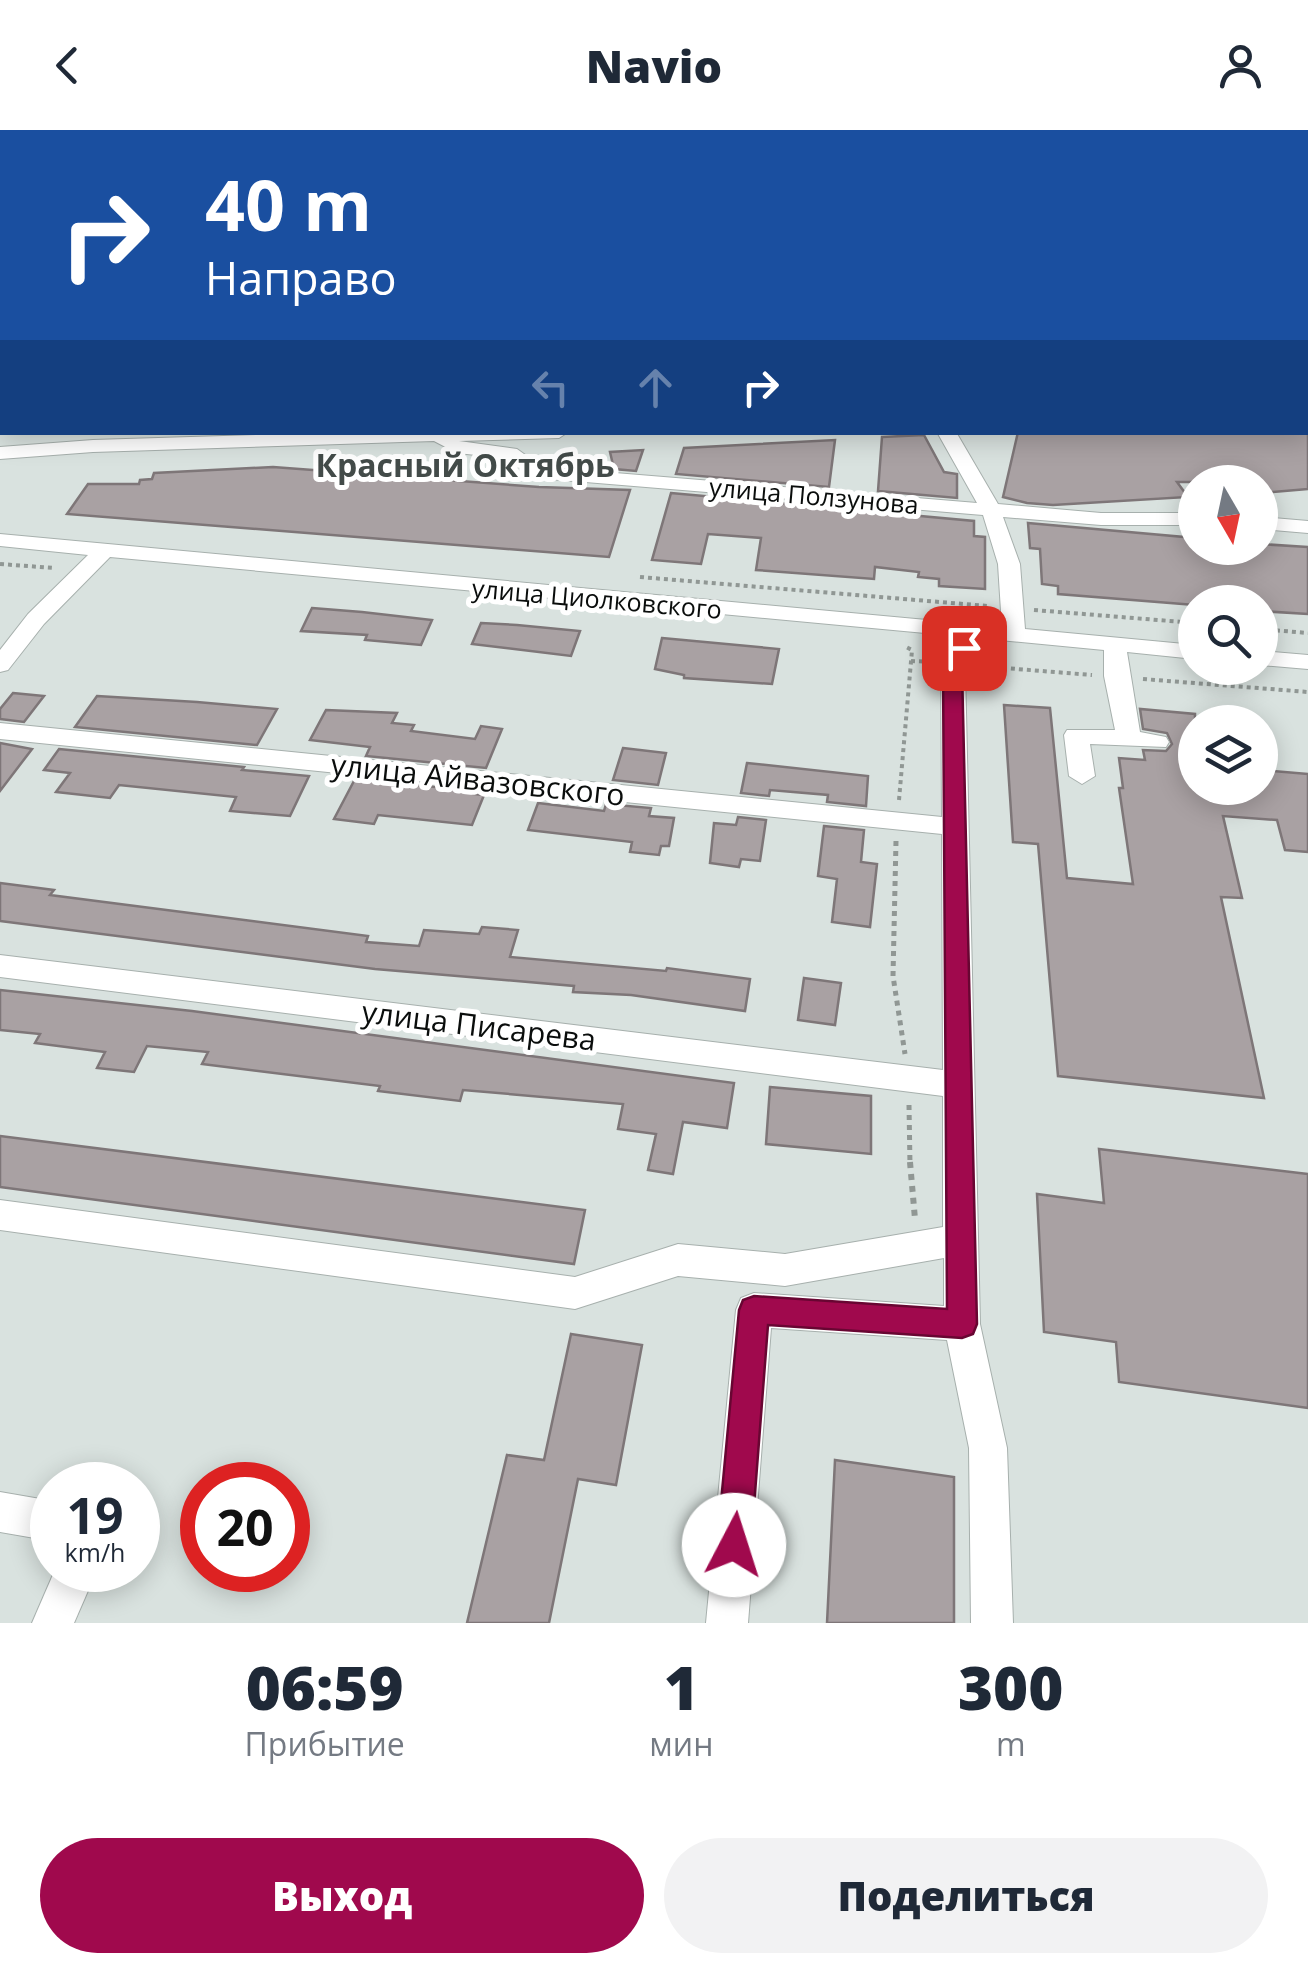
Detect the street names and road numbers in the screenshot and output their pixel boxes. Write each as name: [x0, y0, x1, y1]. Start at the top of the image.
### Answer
street label: улица Ползунова: [708, 469, 920, 521]
street label: улица Циолковского: [471, 570, 723, 626]
street label: улица Айвазовского: [329, 743, 627, 815]
street label: улица Писарева: [360, 990, 598, 1060]

